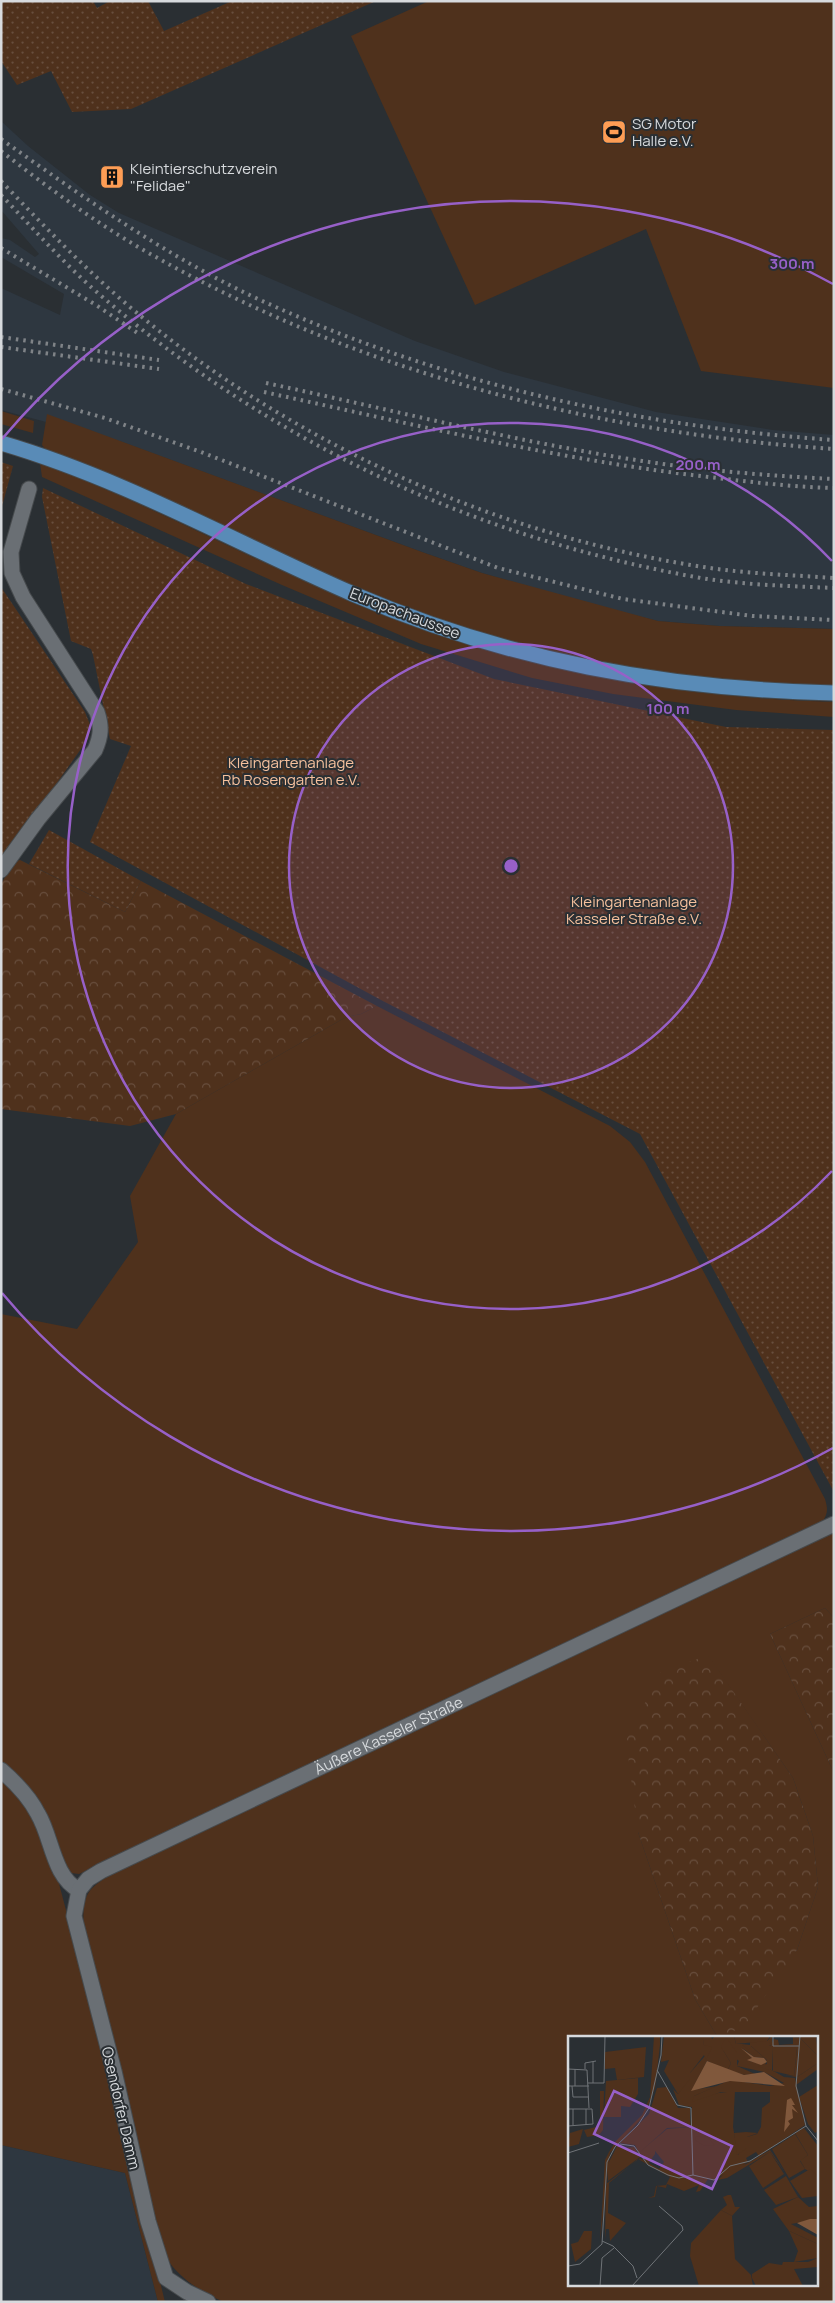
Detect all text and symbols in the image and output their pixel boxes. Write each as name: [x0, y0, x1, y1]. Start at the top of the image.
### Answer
place label: SG Motor Halle e.V.: [632, 113, 697, 151]
sports icon: SG Motor Halle e.V.: [601, 119, 627, 145]
place label: Kleintierschutzverein "Felidae": [130, 158, 278, 196]
building icon: Kleintierschutzverein "Felidae": [99, 164, 125, 190]
text: 300 m: [770, 253, 814, 274]
text: 200 m: [675, 454, 721, 475]
street label: Europachaussee: [347, 582, 463, 644]
text: 100 m: [647, 698, 689, 719]
park label: Kleingartenanlage Rb Rosengarten e.V.: [222, 752, 360, 790]
centre of rings: [502, 857, 520, 875]
park label: Kleingartenanlage Kasseler Straße e.V.: [566, 891, 702, 929]
street label: Äußere Kasseler Straße: [311, 1691, 466, 1779]
inset map: [568, 2036, 818, 2286]
street label: Osendorfer Damm: [97, 2045, 145, 2171]

